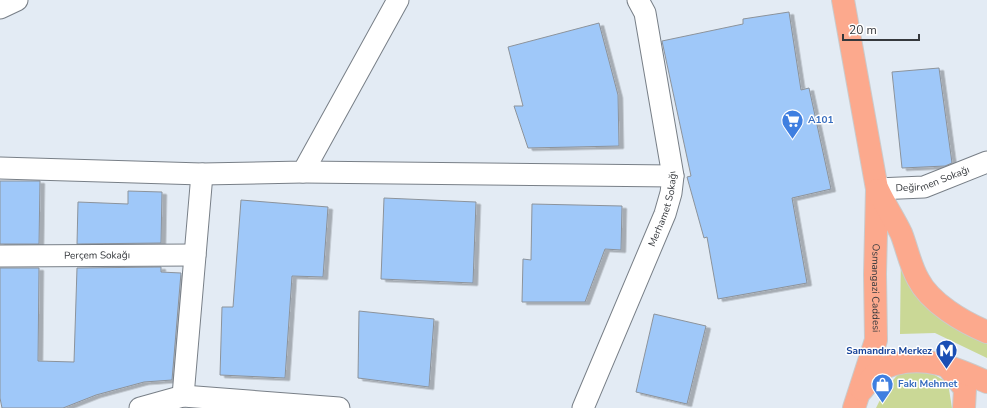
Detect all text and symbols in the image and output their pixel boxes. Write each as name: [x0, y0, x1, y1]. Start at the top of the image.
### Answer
scale bar: [843, 16, 919, 42]
text: 20 m: [849, 22, 877, 38]
supermarket icon: A101: [779, 107, 805, 140]
place label: A101: [808, 113, 833, 127]
street label: Değirmen Sokağı: [895, 163, 972, 195]
street label: Merhamet Sokağı: [645, 170, 680, 249]
street label: Osmangazi Caddesi: [868, 243, 883, 332]
street label: Perçem Sokağı: [64, 248, 130, 263]
metro station icon: Samandıra Merkez: [934, 338, 960, 371]
place label: Samandıra Merkez: [846, 344, 932, 358]
shop icon: Fakı Mehmet: [870, 371, 896, 404]
place label: Fakı Mehmet: [898, 377, 958, 391]

